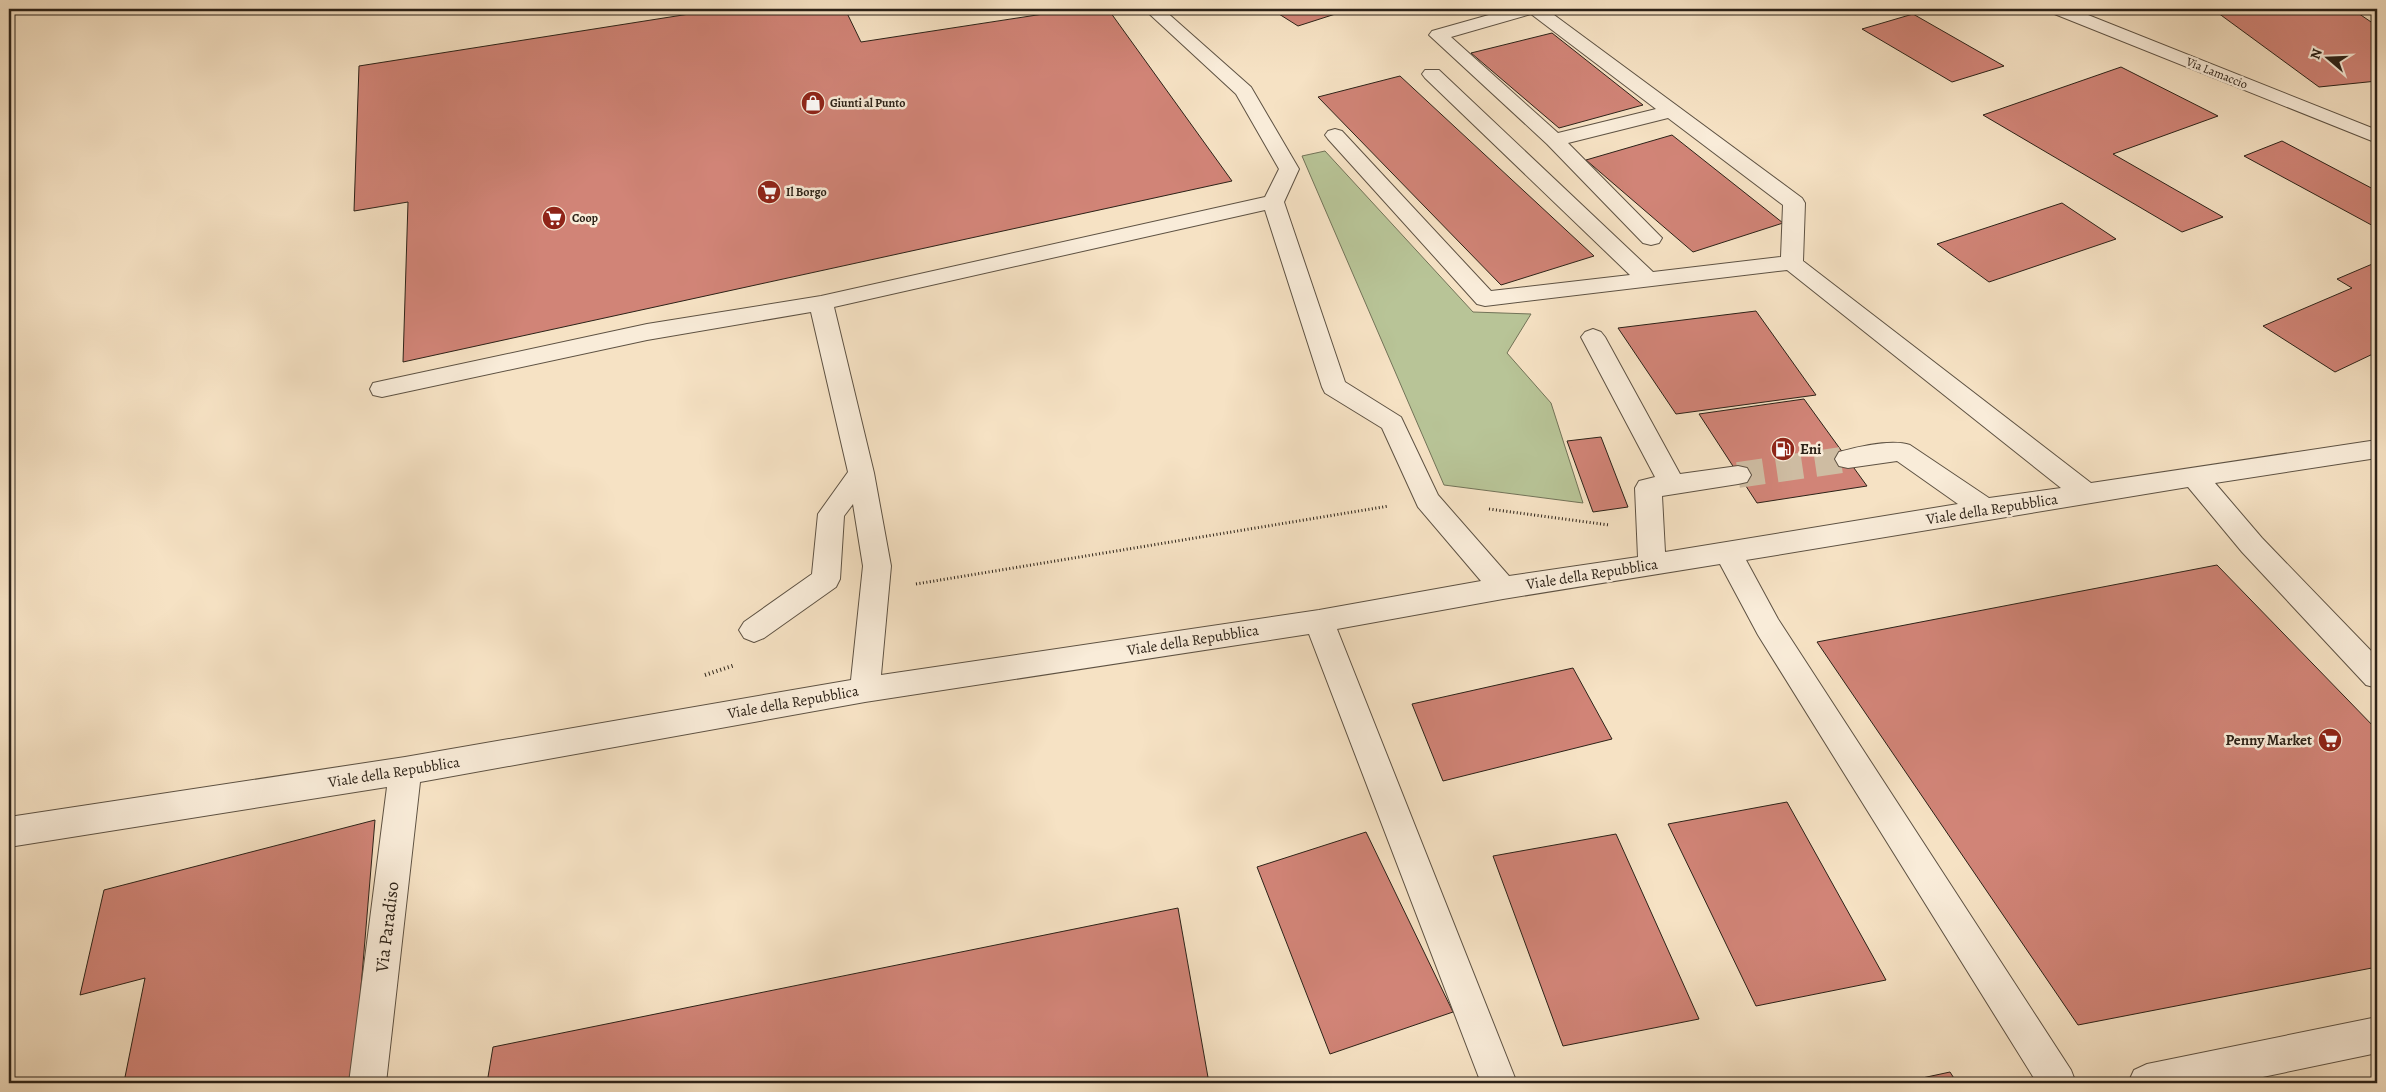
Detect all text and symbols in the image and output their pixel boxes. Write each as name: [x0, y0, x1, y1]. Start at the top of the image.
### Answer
north arrow: [2304, 32, 2354, 82]
text: N: [2306, 46, 2327, 62]
street label: Via Lamaccio: [2183, 53, 2250, 93]
shop icon: Giunti al Punto: [800, 90, 826, 116]
place label: Giunti al Punto: [830, 95, 905, 111]
supermarket icon: Il Borgo: [756, 179, 782, 205]
place label: Il Borgo: [786, 184, 827, 200]
supermarket icon: Coop: [541, 205, 567, 231]
place label: Coop: [572, 210, 599, 226]
fuel station icon: Eni: [1770, 436, 1796, 462]
place label: Eni: [1800, 439, 1822, 459]
street label: Viale della Repubblica: [1924, 489, 2059, 529]
street label: Viale della Repubblica: [1524, 554, 1659, 594]
street label: Viale della Repubblica: [1125, 620, 1260, 660]
street label: Viale della Repubblica: [725, 681, 860, 724]
supermarket icon: Penny Market: [2317, 727, 2343, 753]
place label: Penny Market: [2226, 730, 2312, 750]
street label: Viale della Repubblica: [326, 752, 461, 792]
street label: Via Paradiso: [369, 880, 404, 975]

